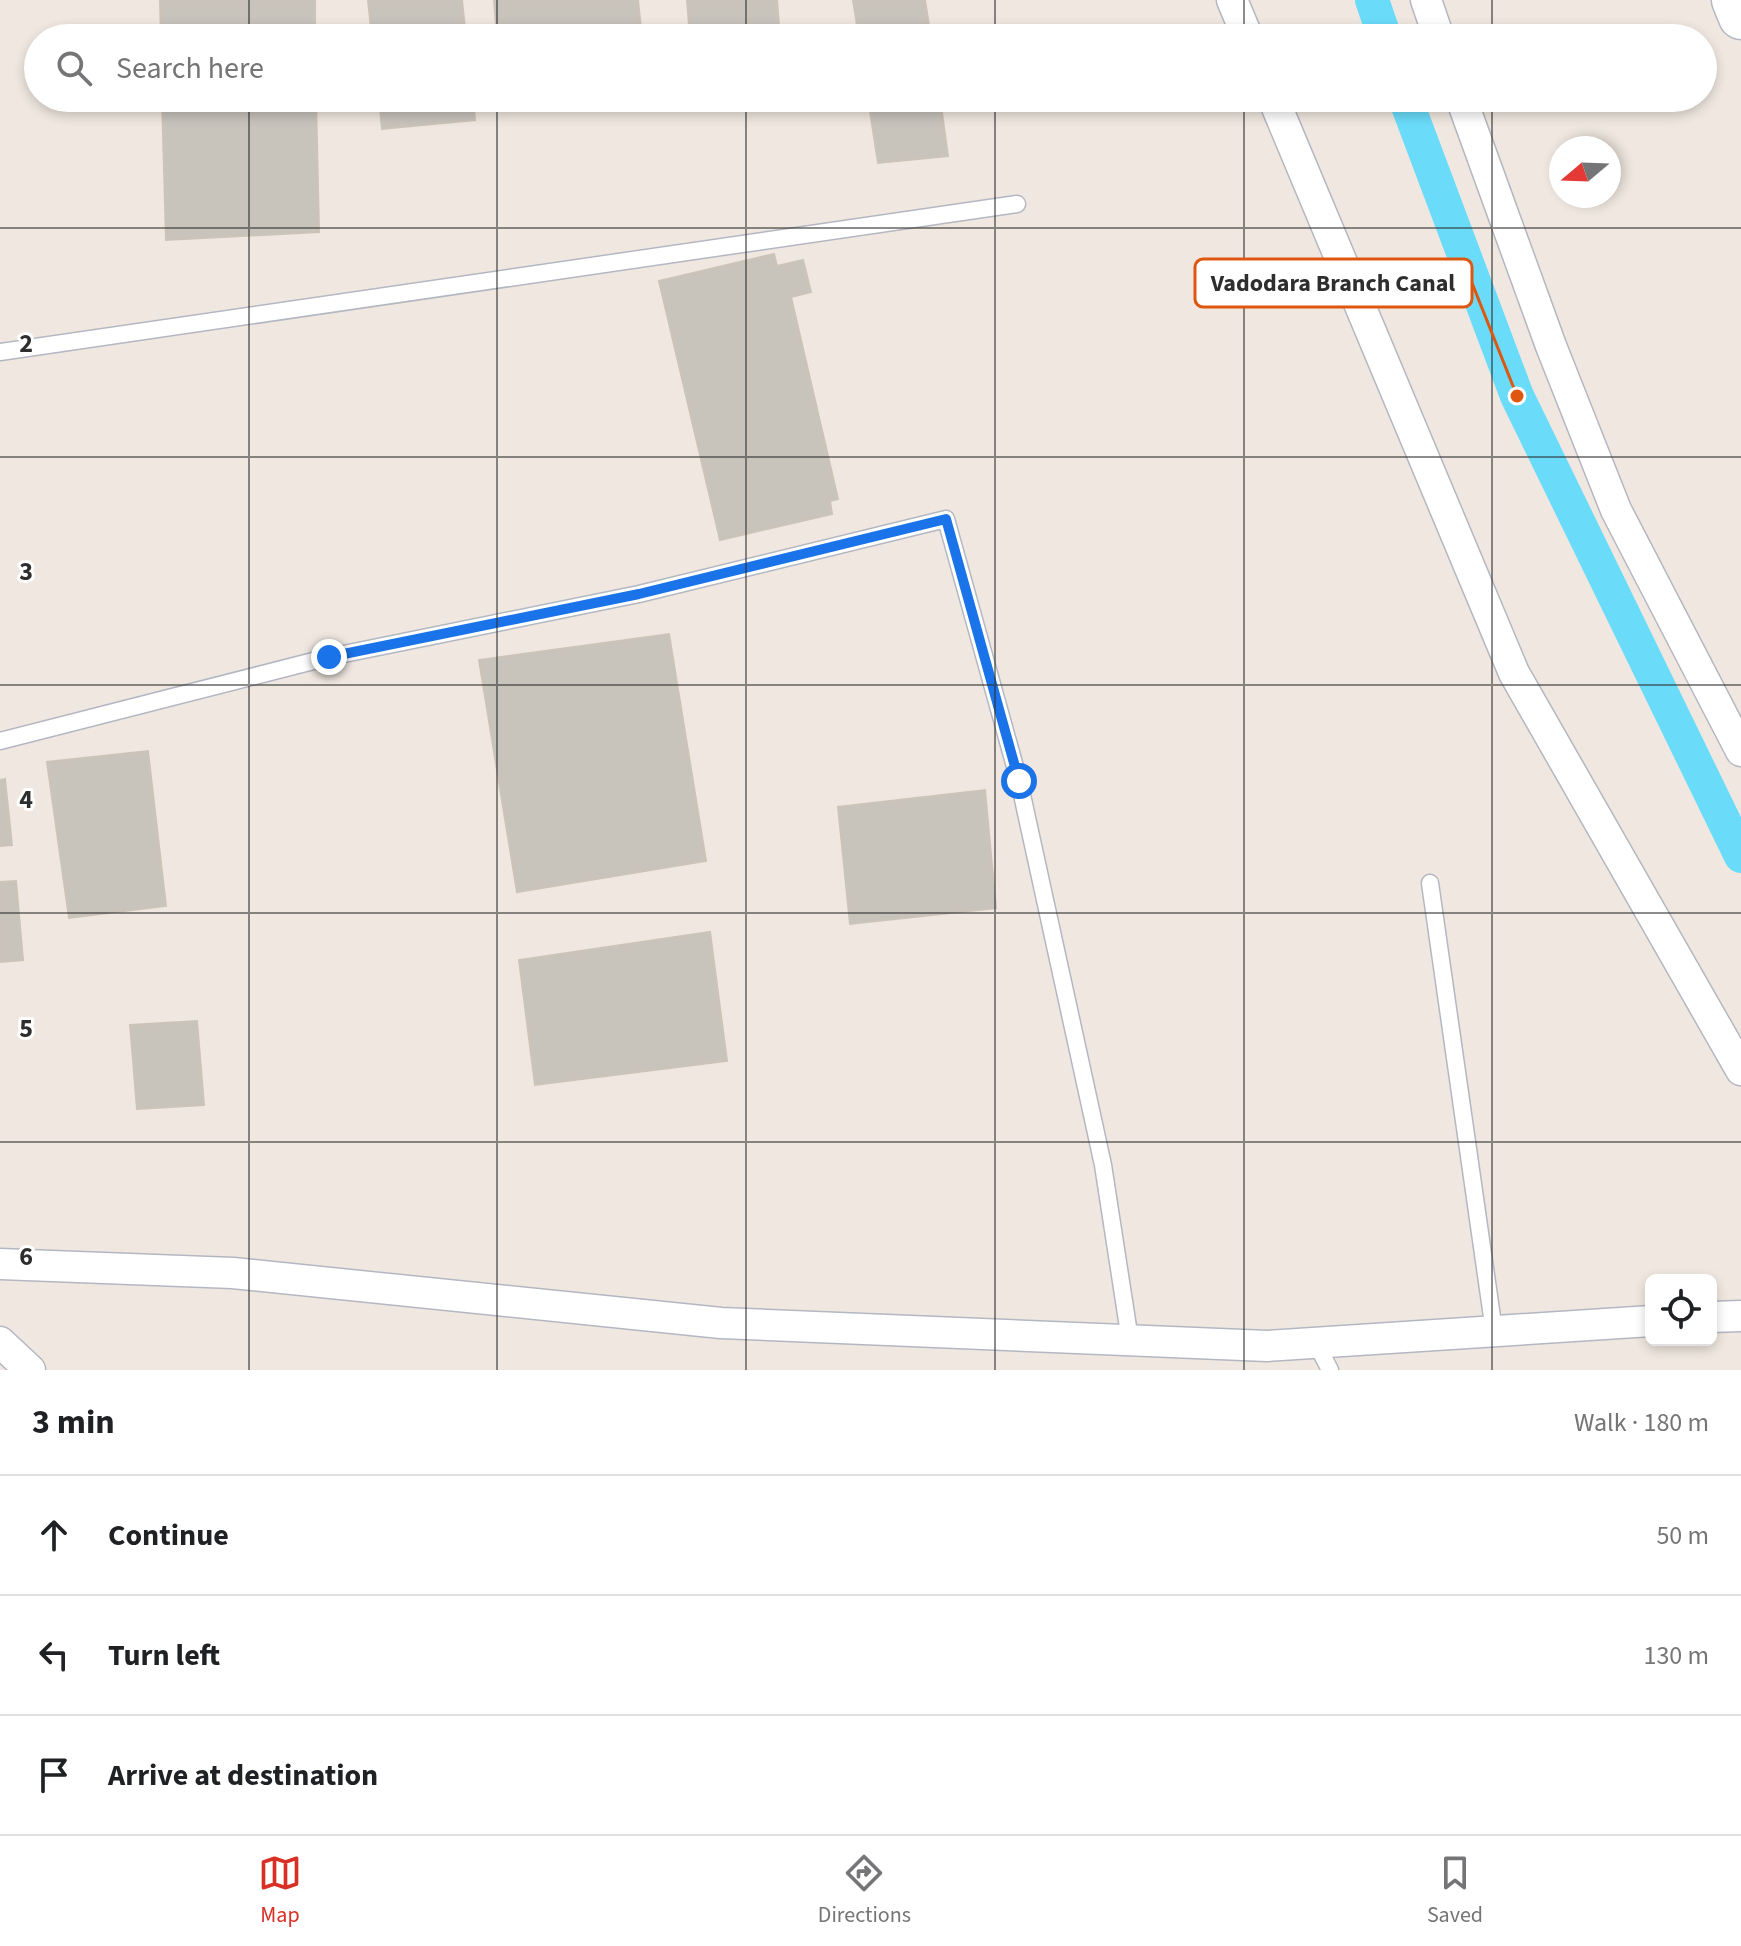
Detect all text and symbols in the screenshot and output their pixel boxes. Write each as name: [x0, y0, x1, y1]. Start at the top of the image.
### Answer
search box: [24, 24, 1717, 112]
icon: search: [52, 46, 96, 90]
text: Search here: [116, 47, 264, 90]
north arrow: [1549, 136, 1621, 208]
callout: Vadodara Branch Canal: [1195, 259, 1472, 307]
text: Vadodara Branch Canal: [1210, 266, 1455, 301]
text: 2: [19, 325, 33, 362]
text: 3: [19, 553, 33, 590]
route end: [311, 639, 347, 675]
route start: [1001, 763, 1037, 799]
text: 4: [19, 781, 33, 818]
text: 5: [19, 1010, 33, 1047]
text: 6: [19, 1238, 33, 1275]
map controls: [1645, 1274, 1717, 1346]
button: locate: [1645, 1274, 1717, 1346]
text: 3 min: [32, 1398, 115, 1447]
text: Walk · 180 m: [1574, 1404, 1709, 1441]
icon: ahead: [32, 1513, 76, 1557]
text: Continue: [108, 1514, 229, 1557]
text: 50 m: [1656, 1517, 1709, 1554]
icon: left: [32, 1633, 76, 1677]
text: Turn left: [108, 1634, 220, 1677]
text: 130 m: [1643, 1637, 1709, 1674]
icon: arrive: [32, 1753, 76, 1797]
text: Arrive at destination: [108, 1754, 378, 1797]
tab: Map: [258, 1851, 302, 1931]
tab: Directions: [818, 1851, 911, 1931]
tab: Saved: [1427, 1851, 1483, 1931]

